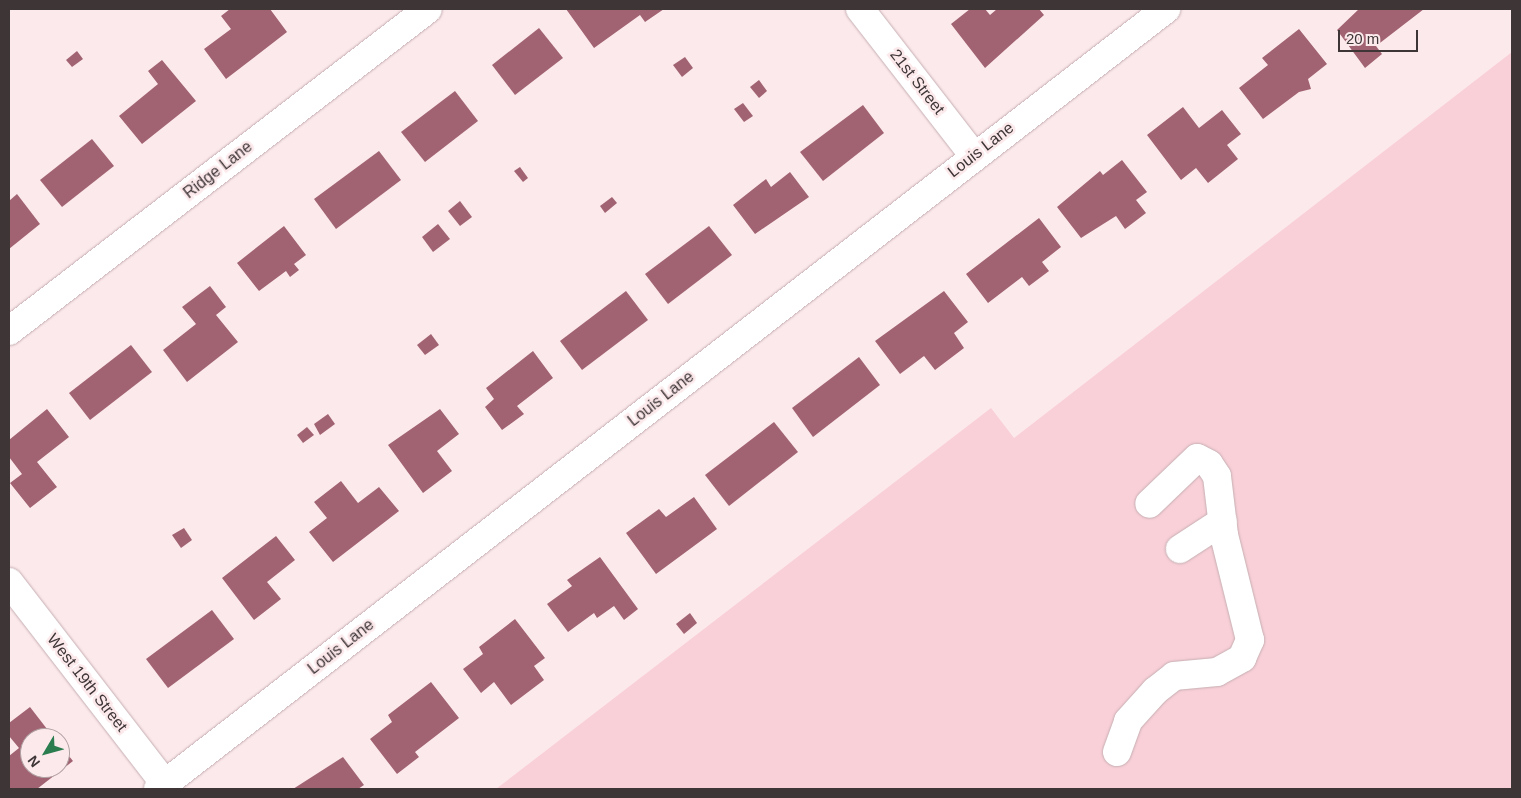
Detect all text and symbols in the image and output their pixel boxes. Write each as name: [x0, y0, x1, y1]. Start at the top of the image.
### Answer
scale bar: [1341, 20, 1421, 52]
text: 20 m: [1346, 30, 1379, 47]
street label: 21st Street: [886, 46, 948, 118]
street label: Louis Lane: [944, 118, 1018, 182]
street label: Ridge Lane: [180, 137, 256, 203]
street label: Louis Lane: [624, 367, 698, 431]
street label: Louis Lane: [304, 615, 378, 679]
street label: West 19th Street: [43, 630, 131, 736]
north arrow: [20, 728, 70, 778]
text: N: [24, 753, 43, 770]

